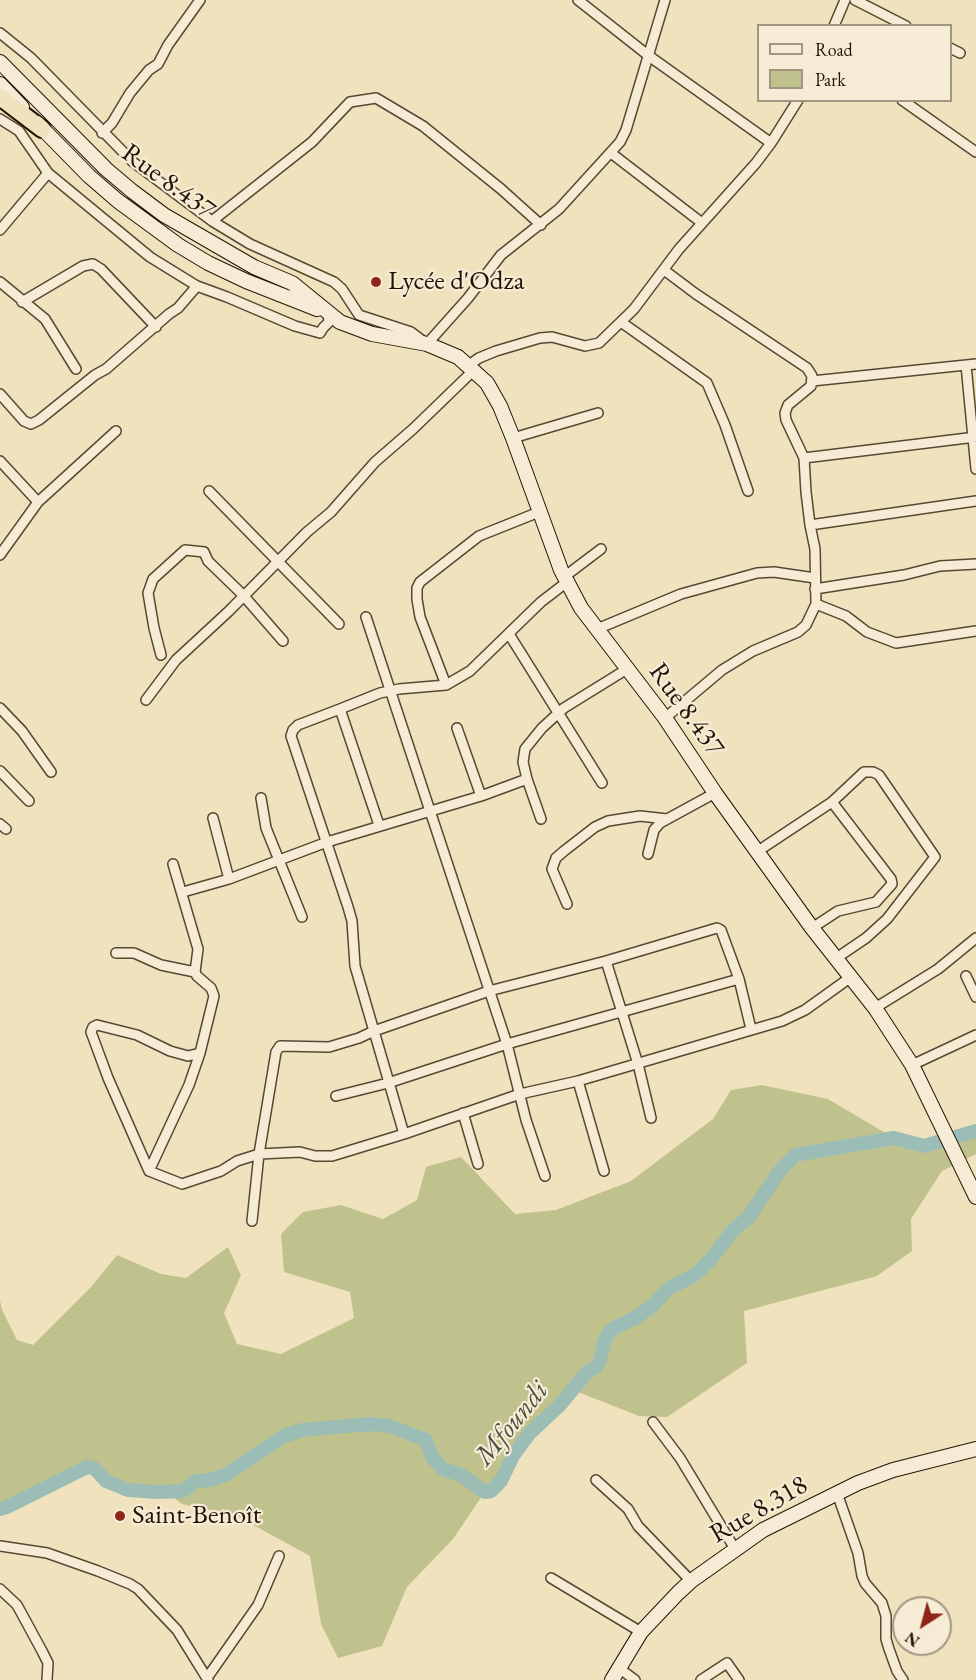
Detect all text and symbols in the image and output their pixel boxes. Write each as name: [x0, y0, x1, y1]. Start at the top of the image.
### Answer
legend: [757, 24, 952, 102]
text: Road: [815, 38, 853, 61]
text: Park: [815, 68, 846, 91]
street label: Rue 8.437: [115, 137, 221, 227]
place label: Lycée d'Odza: [388, 266, 524, 298]
marker: Lycée d'Odza: [369, 275, 383, 289]
street label: Rue 8.437: [641, 657, 731, 763]
water label: Mfoundi: [468, 1375, 556, 1473]
street label: Rue 8.318: [704, 1469, 814, 1551]
place label: Saint-Benoît: [132, 1500, 261, 1532]
marker: Saint-Benoît: [113, 1509, 127, 1523]
north arrow: [892, 1596, 952, 1656]
text: N: [901, 1627, 924, 1652]

